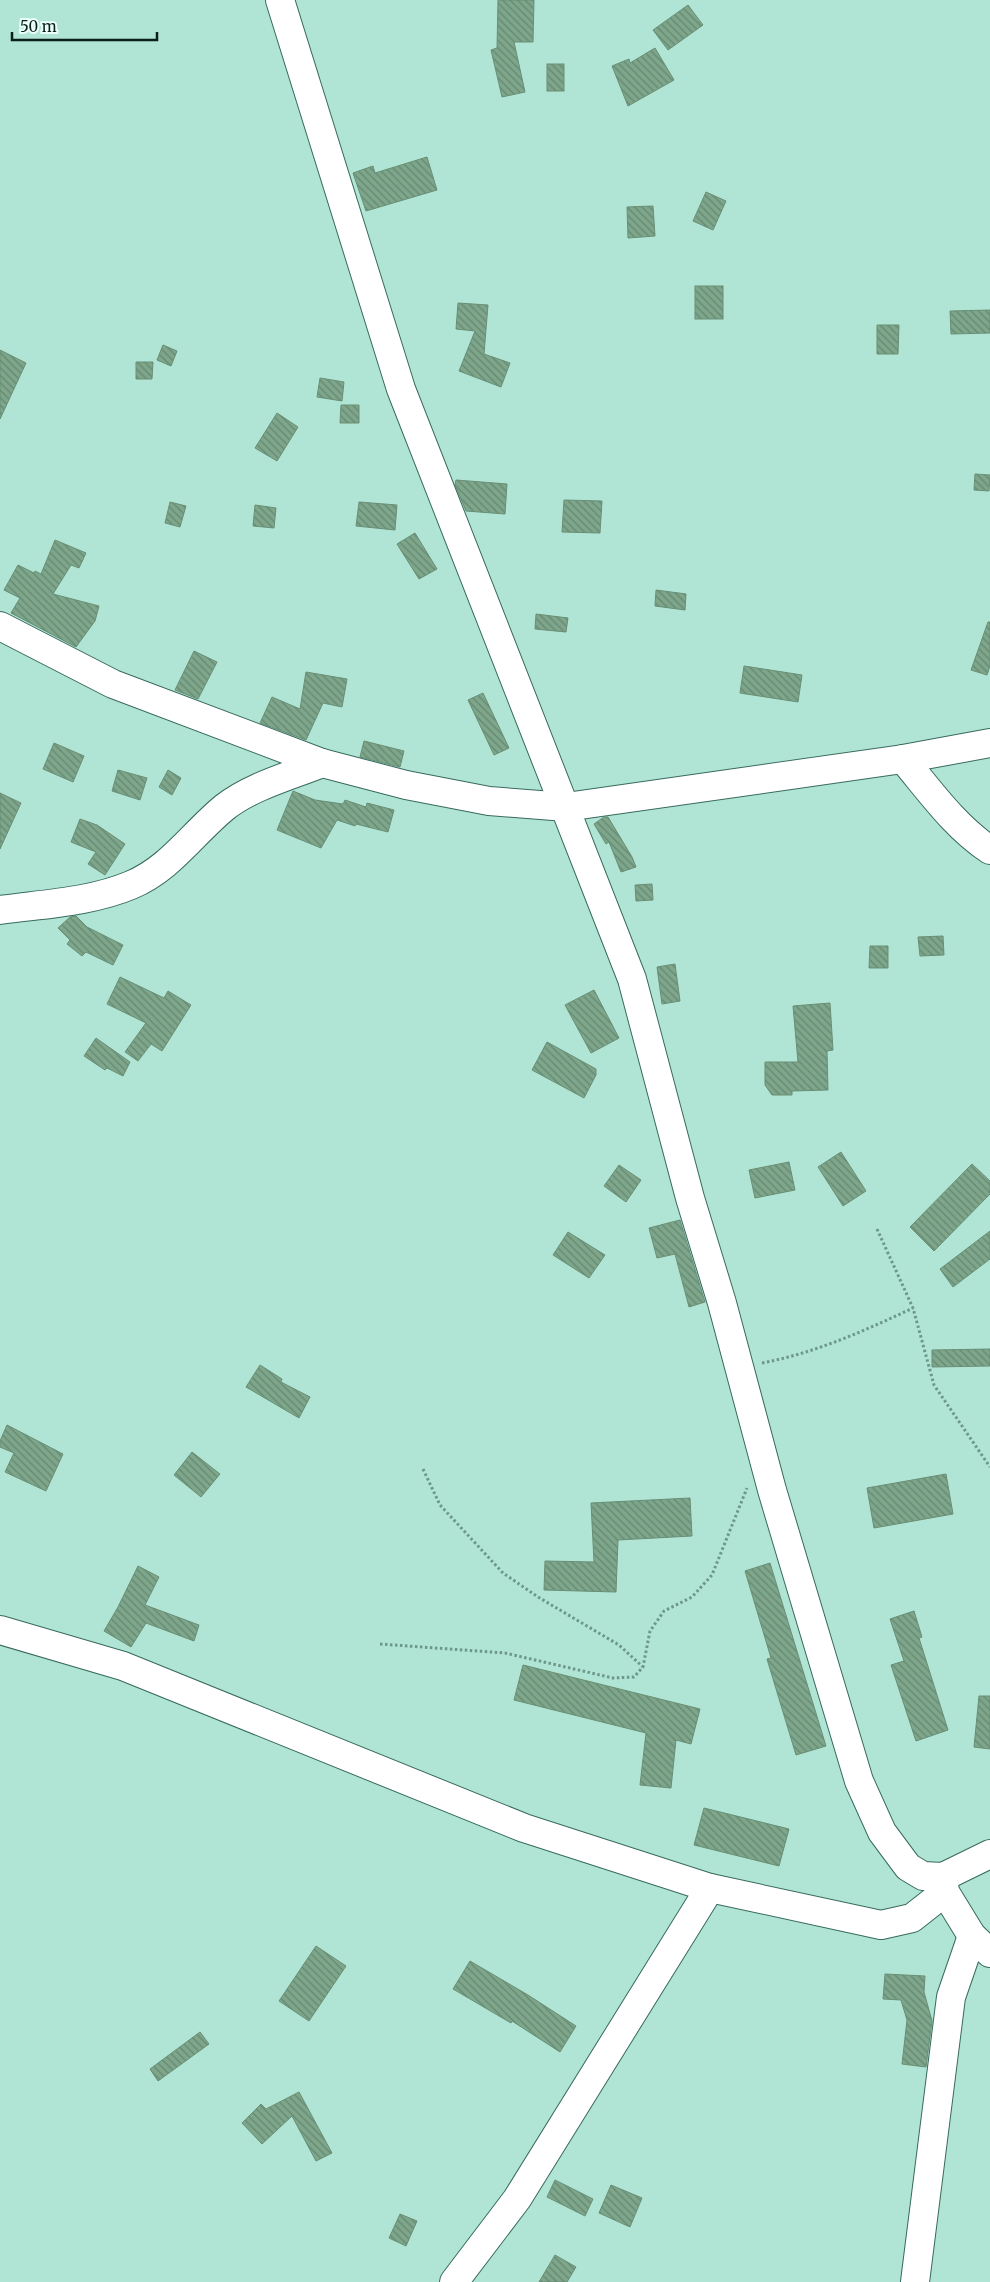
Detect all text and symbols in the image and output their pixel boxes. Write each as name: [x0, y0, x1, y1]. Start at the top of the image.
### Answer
scale bar: [12, 10, 158, 42]
text: 50 m: [20, 17, 57, 36]

